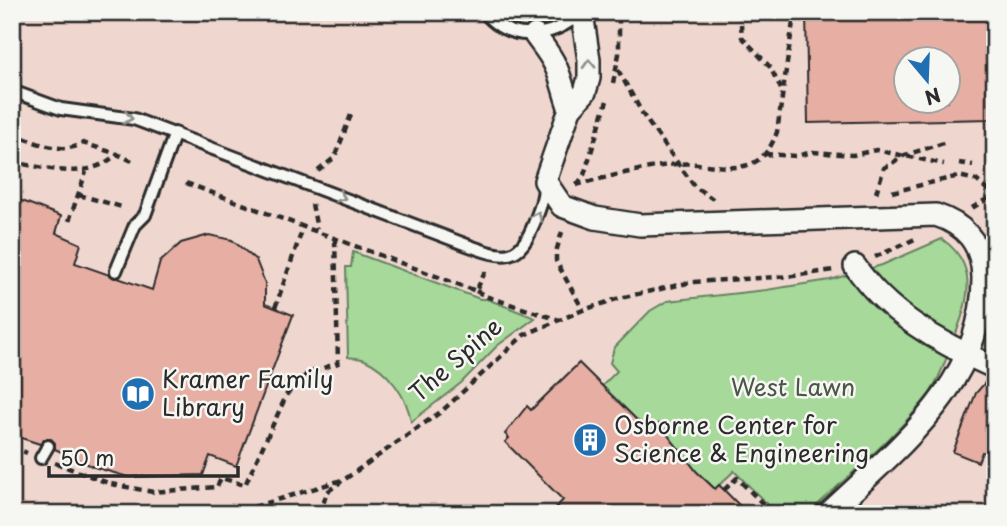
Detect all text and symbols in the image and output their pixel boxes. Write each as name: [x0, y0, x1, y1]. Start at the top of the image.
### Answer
north arrow: [892, 46, 962, 116]
one-way arrow: [581, 58, 596, 69]
text: N: [921, 81, 945, 113]
one-way arrow: [122, 110, 134, 125]
one-way arrow: [335, 189, 347, 203]
one-way arrow: [528, 211, 542, 223]
street label: The Spine: [400, 308, 509, 409]
place label: Kramer Family Library: [162, 360, 333, 424]
park label: West Lawn: [731, 368, 855, 404]
library icon: Kramer Family Library: [119, 375, 157, 413]
place label: Osborne Center for Science & Engineering: [614, 406, 869, 470]
building icon: Osborne Center for Science & Engineering: [571, 421, 609, 459]
scale bar: [49, 435, 238, 479]
text: 50 m: [60, 441, 114, 473]

